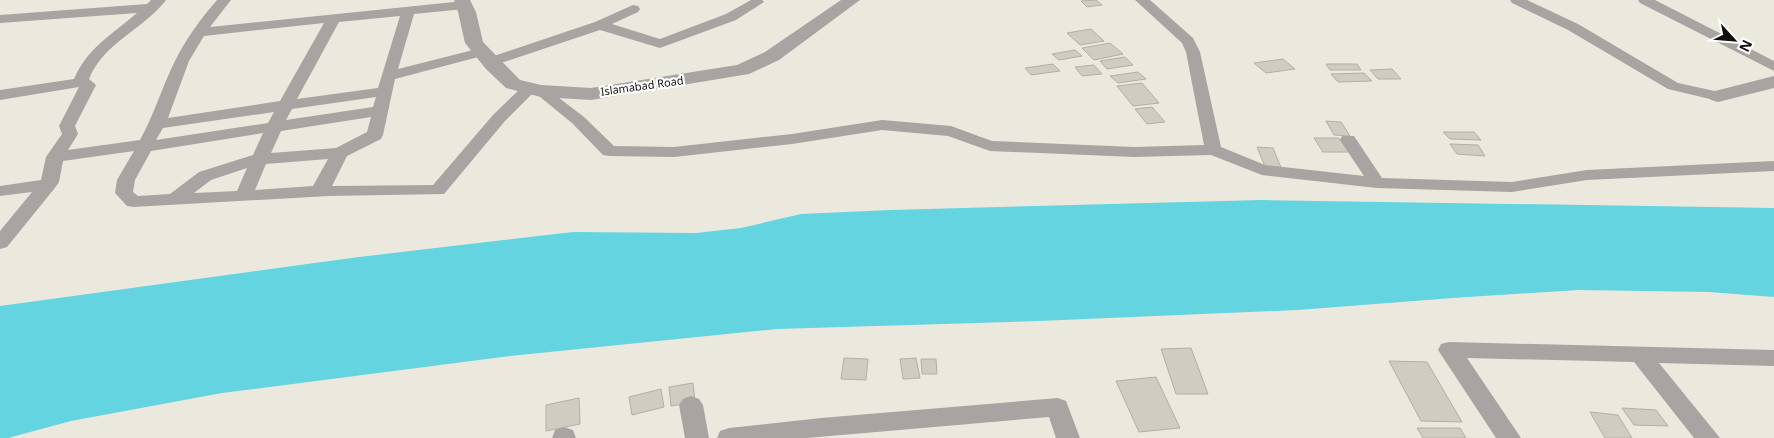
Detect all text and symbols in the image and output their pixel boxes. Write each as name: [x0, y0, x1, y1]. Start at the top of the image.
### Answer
north arrow: [1709, 15, 1759, 65]
text: N: [1735, 37, 1757, 55]
street label: Islamabad Road: [600, 72, 684, 99]

